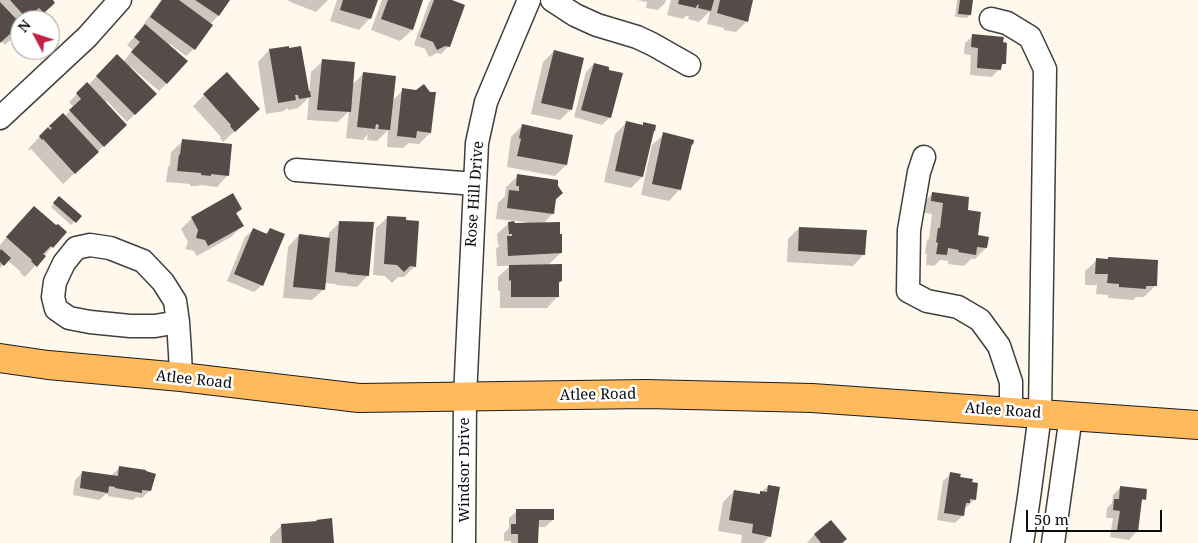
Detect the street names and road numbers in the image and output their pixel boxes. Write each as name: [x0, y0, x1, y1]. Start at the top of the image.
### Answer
street label: Rose Hill Drive: [462, 140, 488, 248]
street label: Atlee Road: [155, 367, 233, 393]
street label: Atlee Road: [560, 385, 636, 405]
street label: Atlee Road: [964, 399, 1042, 423]
street label: Windsor Drive: [456, 417, 474, 523]

